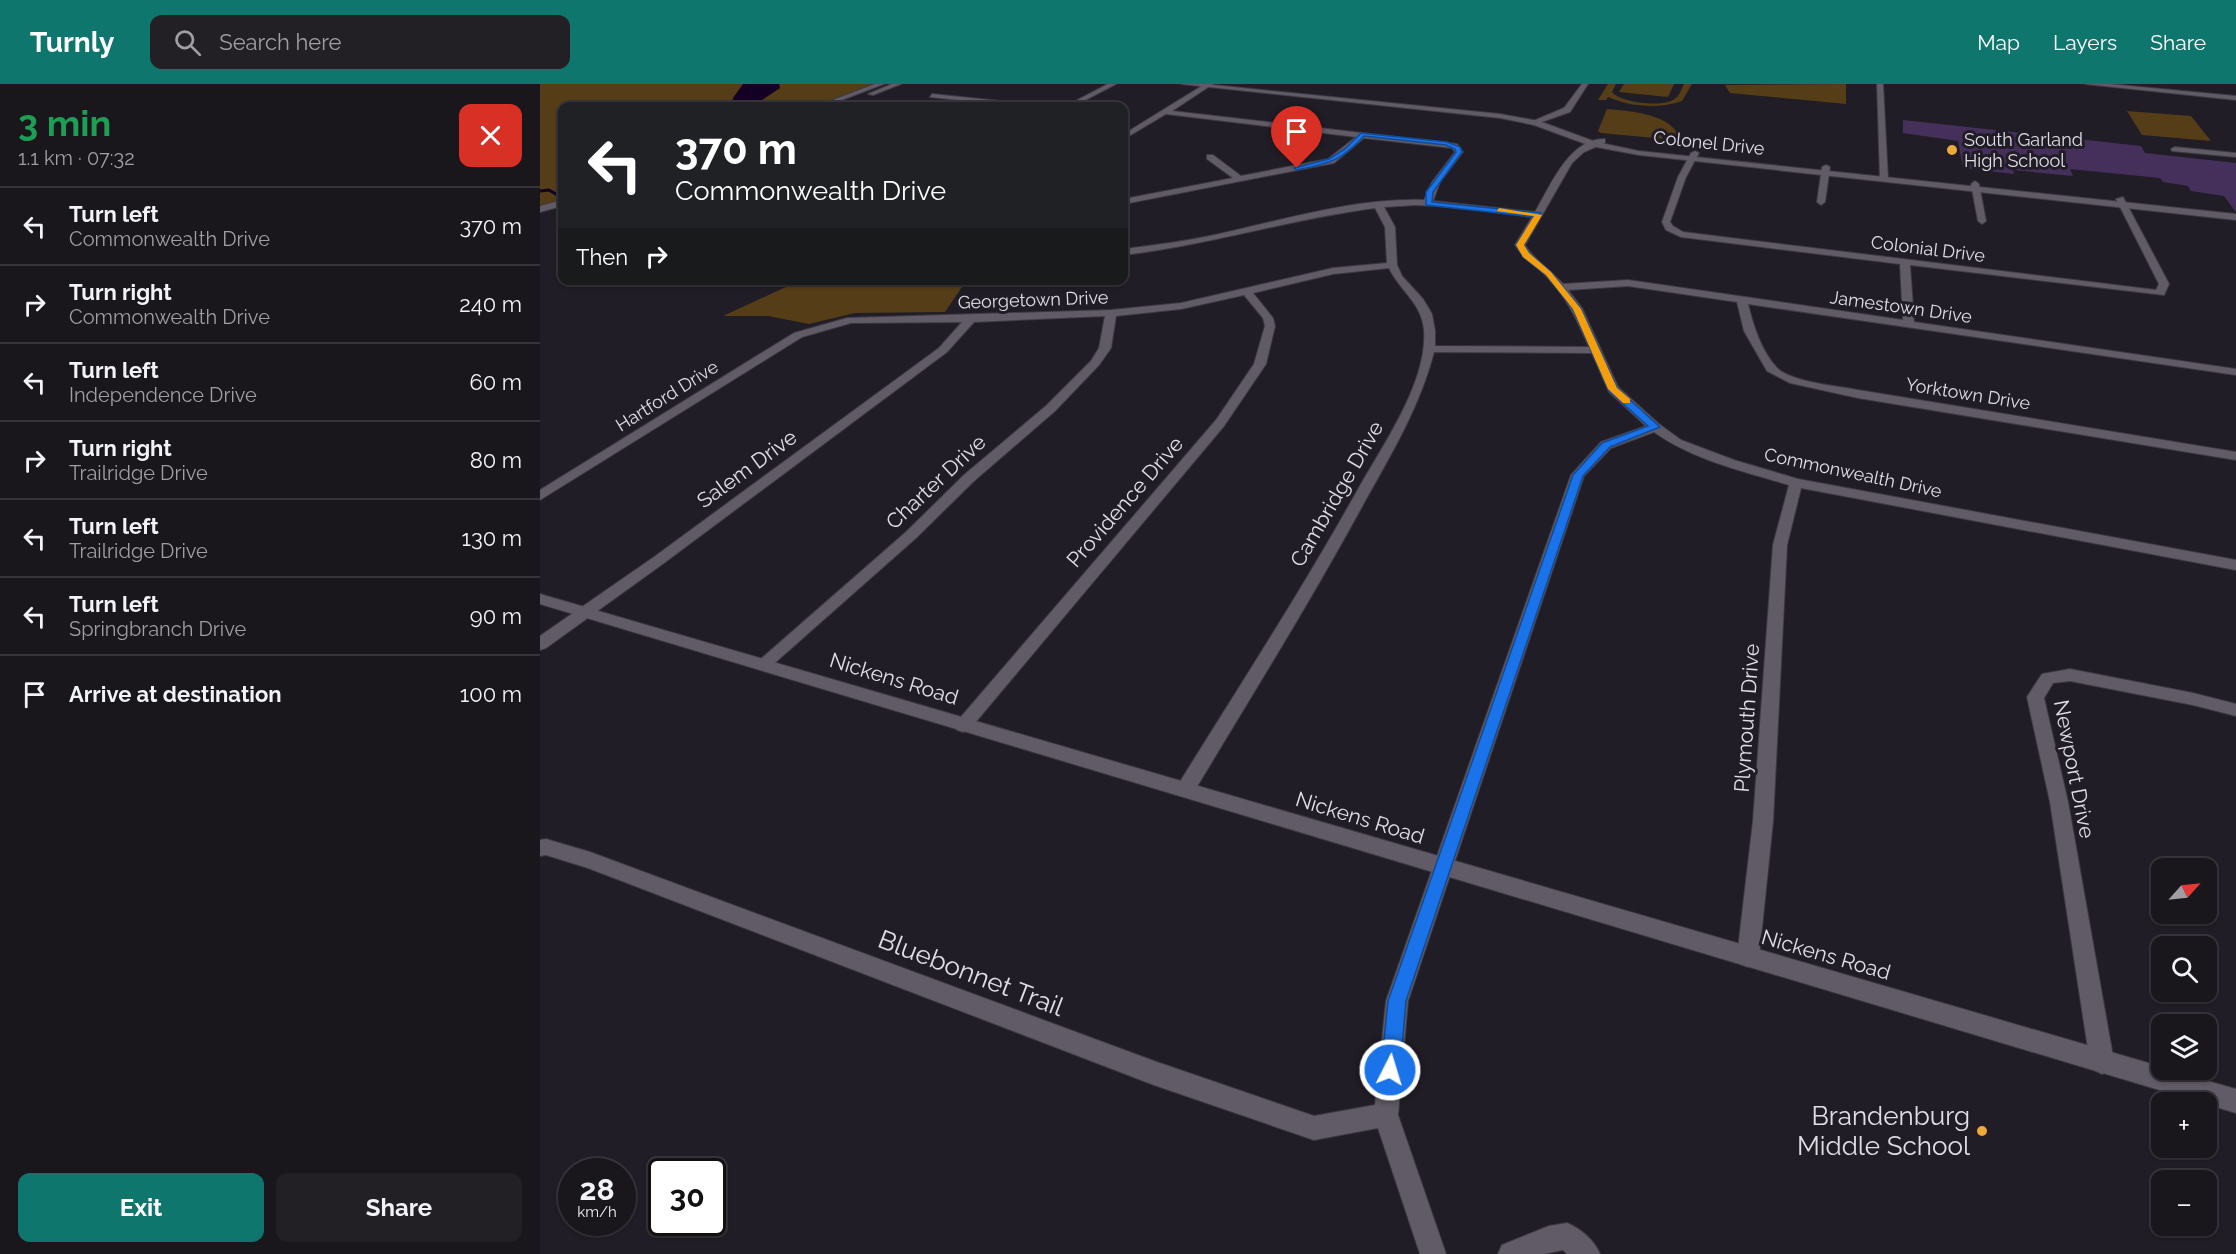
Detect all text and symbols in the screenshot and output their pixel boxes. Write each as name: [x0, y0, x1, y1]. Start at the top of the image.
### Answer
search box: [150, 15, 570, 69]
text: Turnly: [30, 26, 114, 59]
icon: search: [171, 26, 204, 59]
text: Search here: [219, 29, 341, 55]
text: Map: [1977, 30, 2020, 55]
text: Layers: [2053, 30, 2117, 55]
text: Share: [2150, 30, 2206, 55]
text: 3 min: [18, 102, 111, 144]
button: close: [459, 104, 522, 167]
pin: [1271, 106, 1322, 168]
icon: arrive: [1280, 115, 1313, 148]
text: 370 m: [675, 125, 797, 174]
icon: left: [576, 126, 654, 204]
street label: Colonel Drive: [1652, 126, 1766, 159]
place label: South Garland High School: [1964, 129, 2083, 171]
marker: South Garland High School: [1945, 143, 1959, 157]
text: 1.1 km · 07:32: [18, 146, 135, 170]
text: Commonwealth Drive: [675, 175, 946, 206]
text: Turn left: [69, 201, 159, 227]
icon: left: [18, 210, 51, 243]
text: 370 m: [459, 213, 522, 239]
text: Commonwealth Drive: [69, 227, 270, 251]
street label: Colonial Drive: [1870, 231, 1987, 266]
icon: right: [640, 240, 673, 273]
text: Then: [576, 244, 628, 270]
text: Turn right: [69, 279, 172, 305]
street label: Georgetown Drive: [957, 286, 1109, 313]
street label: Jamestown Drive: [1829, 286, 1974, 327]
icon: right: [18, 288, 51, 321]
text: 240 m: [459, 291, 522, 317]
text: Commonwealth Drive: [69, 305, 270, 329]
street label: Hartford Drive: [612, 356, 722, 435]
text: Turn left: [69, 357, 159, 383]
icon: left: [18, 366, 51, 399]
text: 60 m: [469, 369, 522, 395]
street label: Yorktown Drive: [1904, 373, 2032, 414]
text: Independence Drive: [69, 383, 257, 407]
street label: Cambridge Drive: [1285, 417, 1388, 571]
street label: Salem Drive: [692, 424, 801, 513]
street label: Charter Drive: [881, 429, 991, 534]
street label: Providence Drive: [1061, 431, 1188, 572]
text: Turn right: [69, 435, 172, 461]
street label: Commonwealth Drive: [1762, 443, 1944, 502]
icon: right: [18, 444, 51, 477]
text: 80 m: [470, 447, 522, 473]
text: Trailridge Drive: [69, 461, 208, 485]
text: Turn left: [69, 513, 159, 539]
icon: left: [18, 522, 51, 555]
text: 130 m: [462, 525, 522, 551]
text: Trailridge Drive: [69, 539, 208, 563]
text: Turn left: [69, 591, 159, 617]
icon: left: [18, 600, 51, 633]
text: 90 m: [470, 603, 522, 629]
text: Springbranch Drive: [69, 617, 246, 641]
street label: Plymouth Drive: [1729, 643, 1764, 793]
street label: Nickens Road: [827, 647, 962, 710]
icon: arrive: [18, 678, 51, 711]
text: Arrive at destination: [69, 681, 282, 707]
text: 100 m: [460, 681, 522, 707]
street label: Newport Drive: [2049, 698, 2100, 840]
street label: Nickens Road: [1293, 786, 1428, 849]
north arrow: [2151, 858, 2217, 924]
map controls: [2151, 858, 2217, 1236]
street label: Bluebonnet Trail: [874, 924, 1069, 1022]
street label: Nickens Road: [1759, 924, 1894, 985]
button: search: [2151, 936, 2217, 1002]
button: layers: [2151, 1014, 2217, 1080]
position arrow: [1358, 1038, 1422, 1102]
button: +: [2151, 1092, 2217, 1158]
place label: Brandenburg Middle School: [1797, 1101, 1971, 1161]
marker: Brandenburg Middle School: [1975, 1124, 1989, 1138]
speed limit sign: 30: [648, 1158, 726, 1236]
button: −: [2151, 1170, 2217, 1236]
text: 28: [579, 1172, 615, 1207]
button: Exit: [18, 1173, 264, 1242]
button: Share: [276, 1173, 522, 1242]
text: km/h: [577, 1203, 617, 1221]

